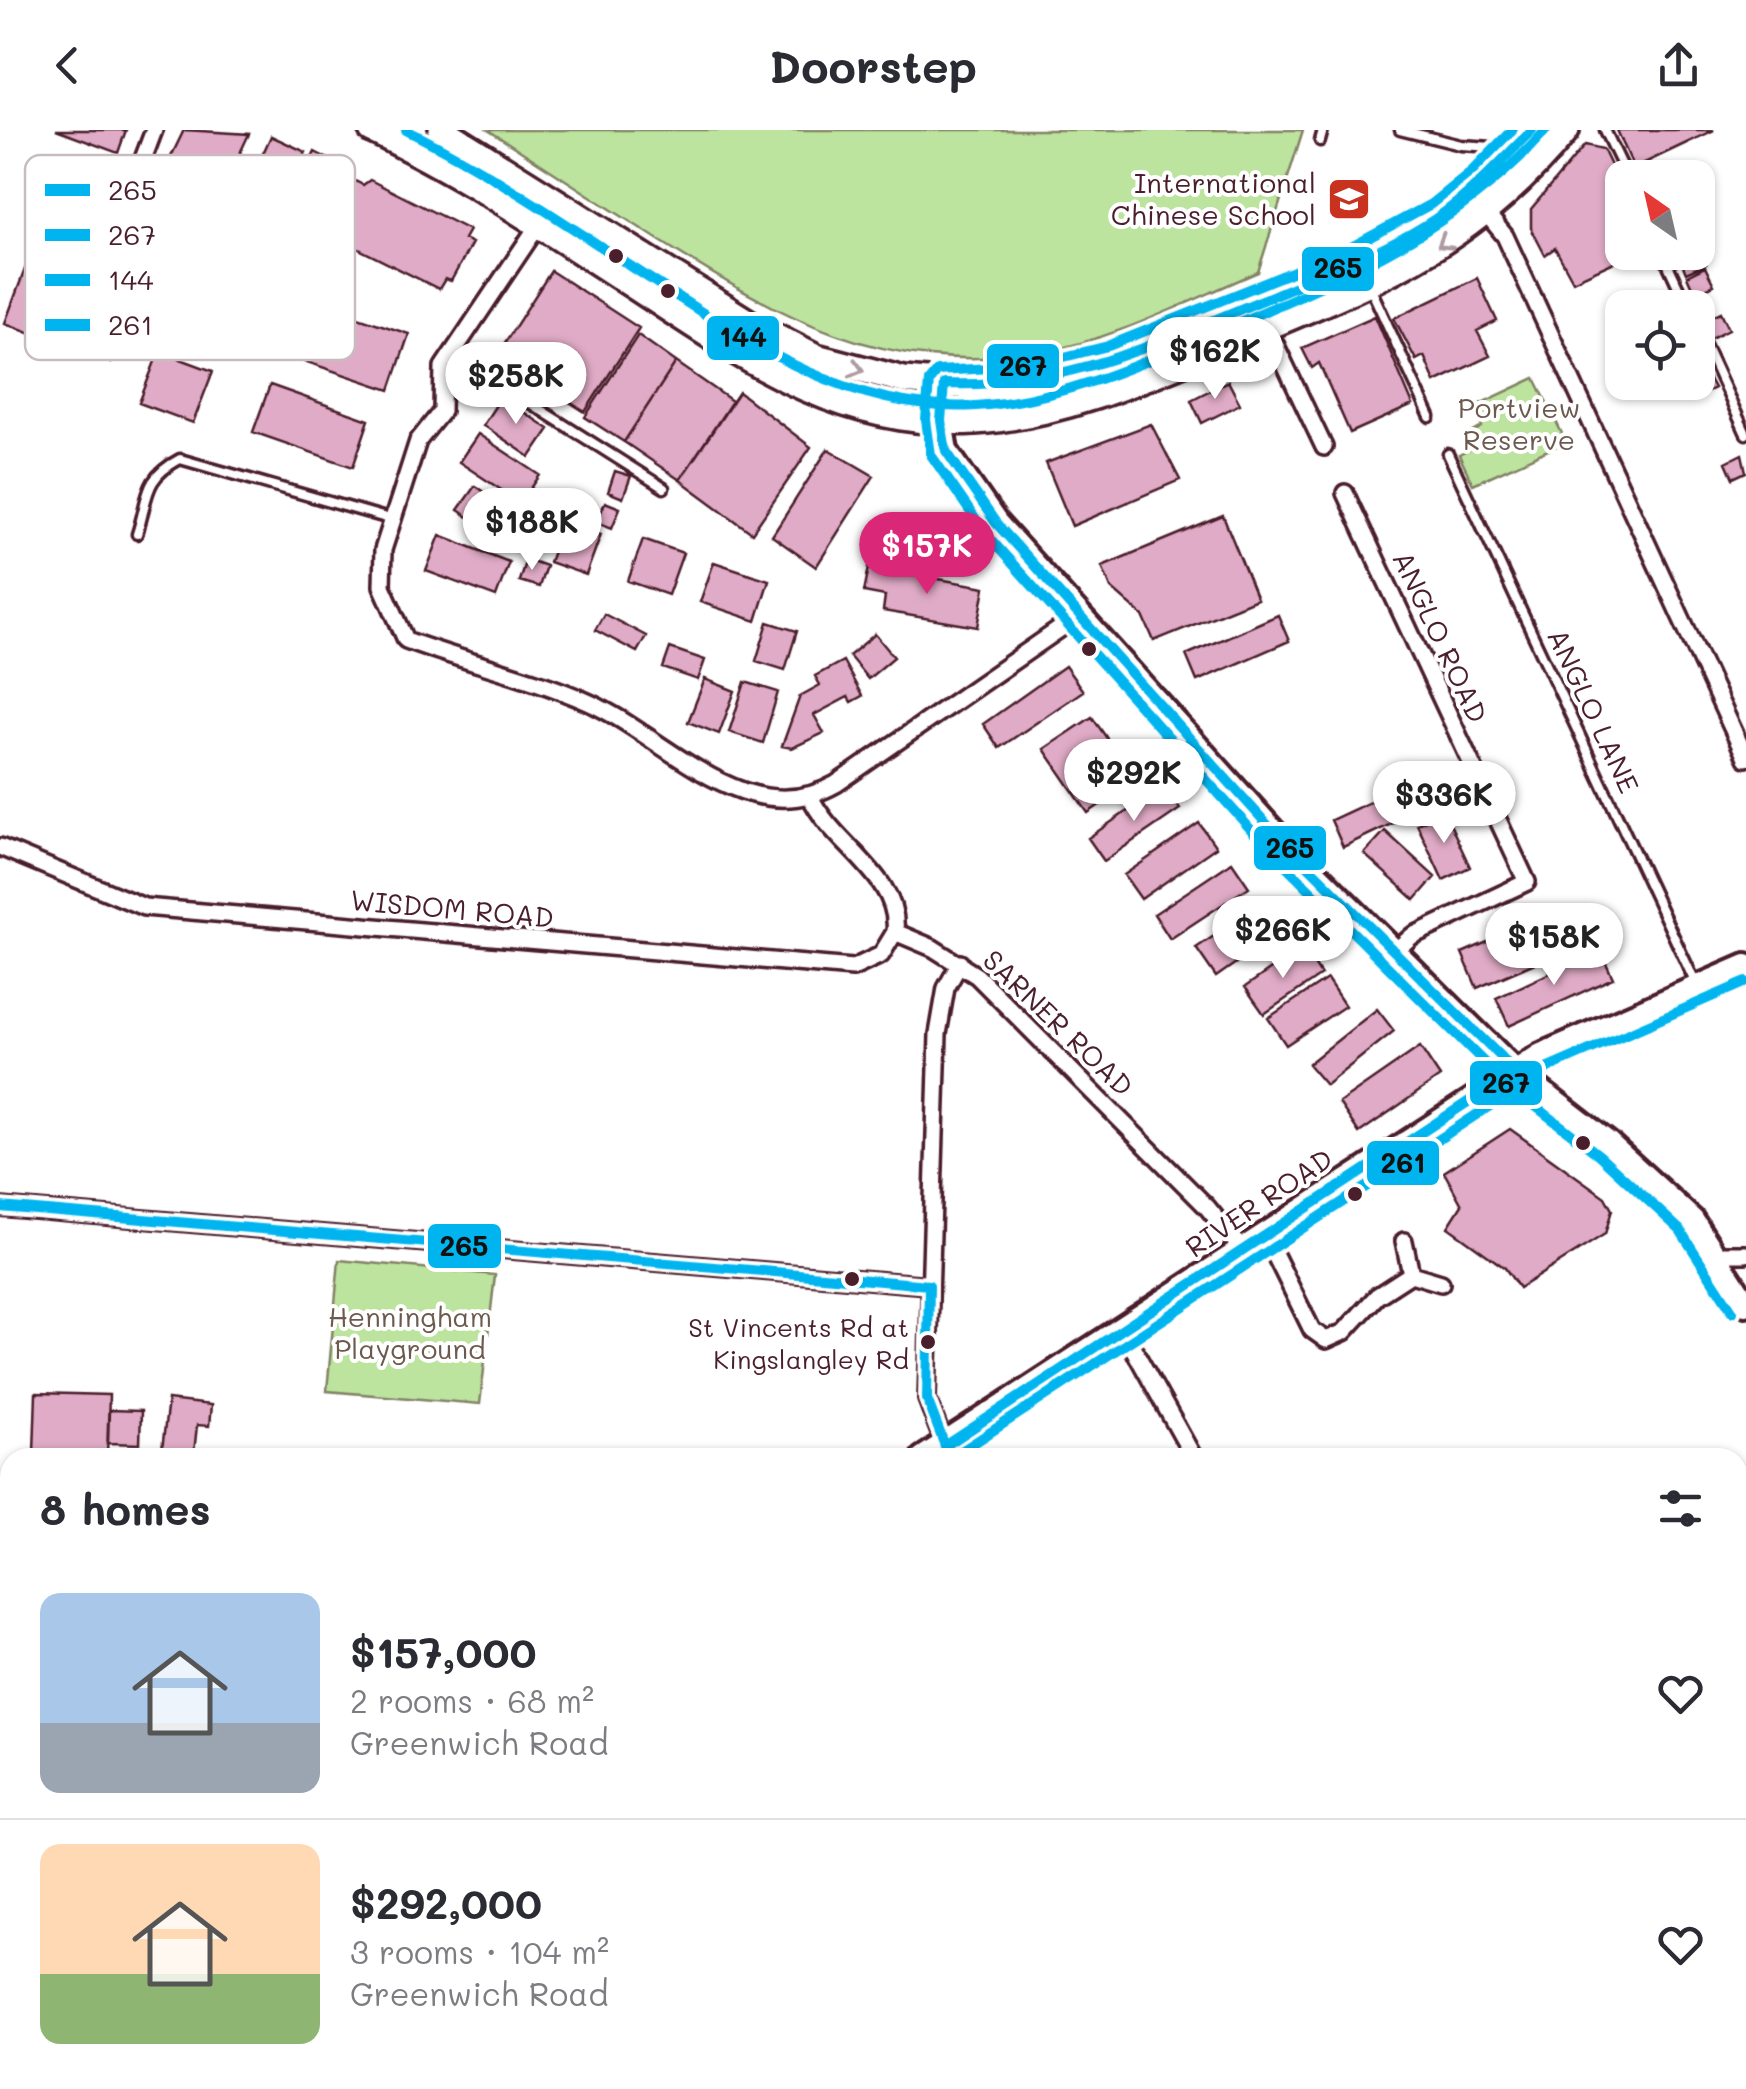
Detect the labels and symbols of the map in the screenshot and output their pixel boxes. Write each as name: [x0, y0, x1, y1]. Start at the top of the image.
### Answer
legend: [25, 155, 355, 360]
north arrow: [1605, 160, 1715, 270]
place label: International Chinese School: [1111, 164, 1316, 232]
text: 265: [108, 171, 157, 207]
school or university icon: International Chinese School: [1326, 176, 1372, 222]
text: 267: [108, 216, 156, 252]
one-way arrow: [1437, 231, 1455, 250]
line badge: 265: [1300, 245, 1376, 293]
unlabelled marker: [606, 246, 626, 266]
text: 265: [1314, 249, 1362, 285]
text: 144: [108, 261, 154, 297]
unlabelled marker: [658, 281, 678, 301]
text: 261: [108, 306, 153, 342]
line badge: 144: [705, 314, 781, 362]
pin: $162K: [1145, 317, 1285, 402]
text: 144: [719, 318, 767, 354]
pin: $258K: [446, 342, 586, 427]
line badge: 267: [985, 342, 1061, 390]
text: 267: [999, 347, 1047, 383]
one-way arrow: [847, 358, 865, 379]
park label: Portview Reserve: [1458, 389, 1580, 457]
pin: $188K: [462, 488, 602, 573]
pin: $157K: [857, 512, 997, 597]
street label: ANGLO ROAD: [1385, 545, 1496, 728]
street label: ANGLO LANE: [1540, 623, 1648, 799]
unlabelled marker: [1079, 639, 1099, 659]
pin: $292K: [1064, 739, 1204, 824]
pin: $336K: [1374, 761, 1514, 846]
line badge: 265: [1252, 824, 1328, 872]
text: 265: [1266, 829, 1314, 865]
street label: WISDOM ROAD: [349, 881, 555, 935]
pin: $266K: [1213, 896, 1353, 981]
pin: $158K: [1484, 903, 1624, 988]
street label: SARNER ROAD: [976, 941, 1141, 1103]
line badge: 267: [1468, 1059, 1544, 1107]
text: 267: [1482, 1064, 1530, 1100]
unlabelled marker: [1573, 1133, 1593, 1153]
line badge: 261: [1365, 1139, 1441, 1187]
street label: RIVER ROAD: [1178, 1140, 1339, 1265]
text: 261: [1381, 1144, 1426, 1180]
unlabelled marker: [1345, 1184, 1365, 1204]
line badge: 265: [426, 1222, 503, 1270]
text: 265: [440, 1227, 488, 1263]
unlabelled marker: [842, 1269, 862, 1289]
park label: Henningham Playground: [328, 1298, 492, 1366]
place label: St Vincents Rd at Kingslangley Rd: [688, 1310, 909, 1376]
marker: St Vincents Rd at Kingslangley Rd: [918, 1332, 938, 1352]

